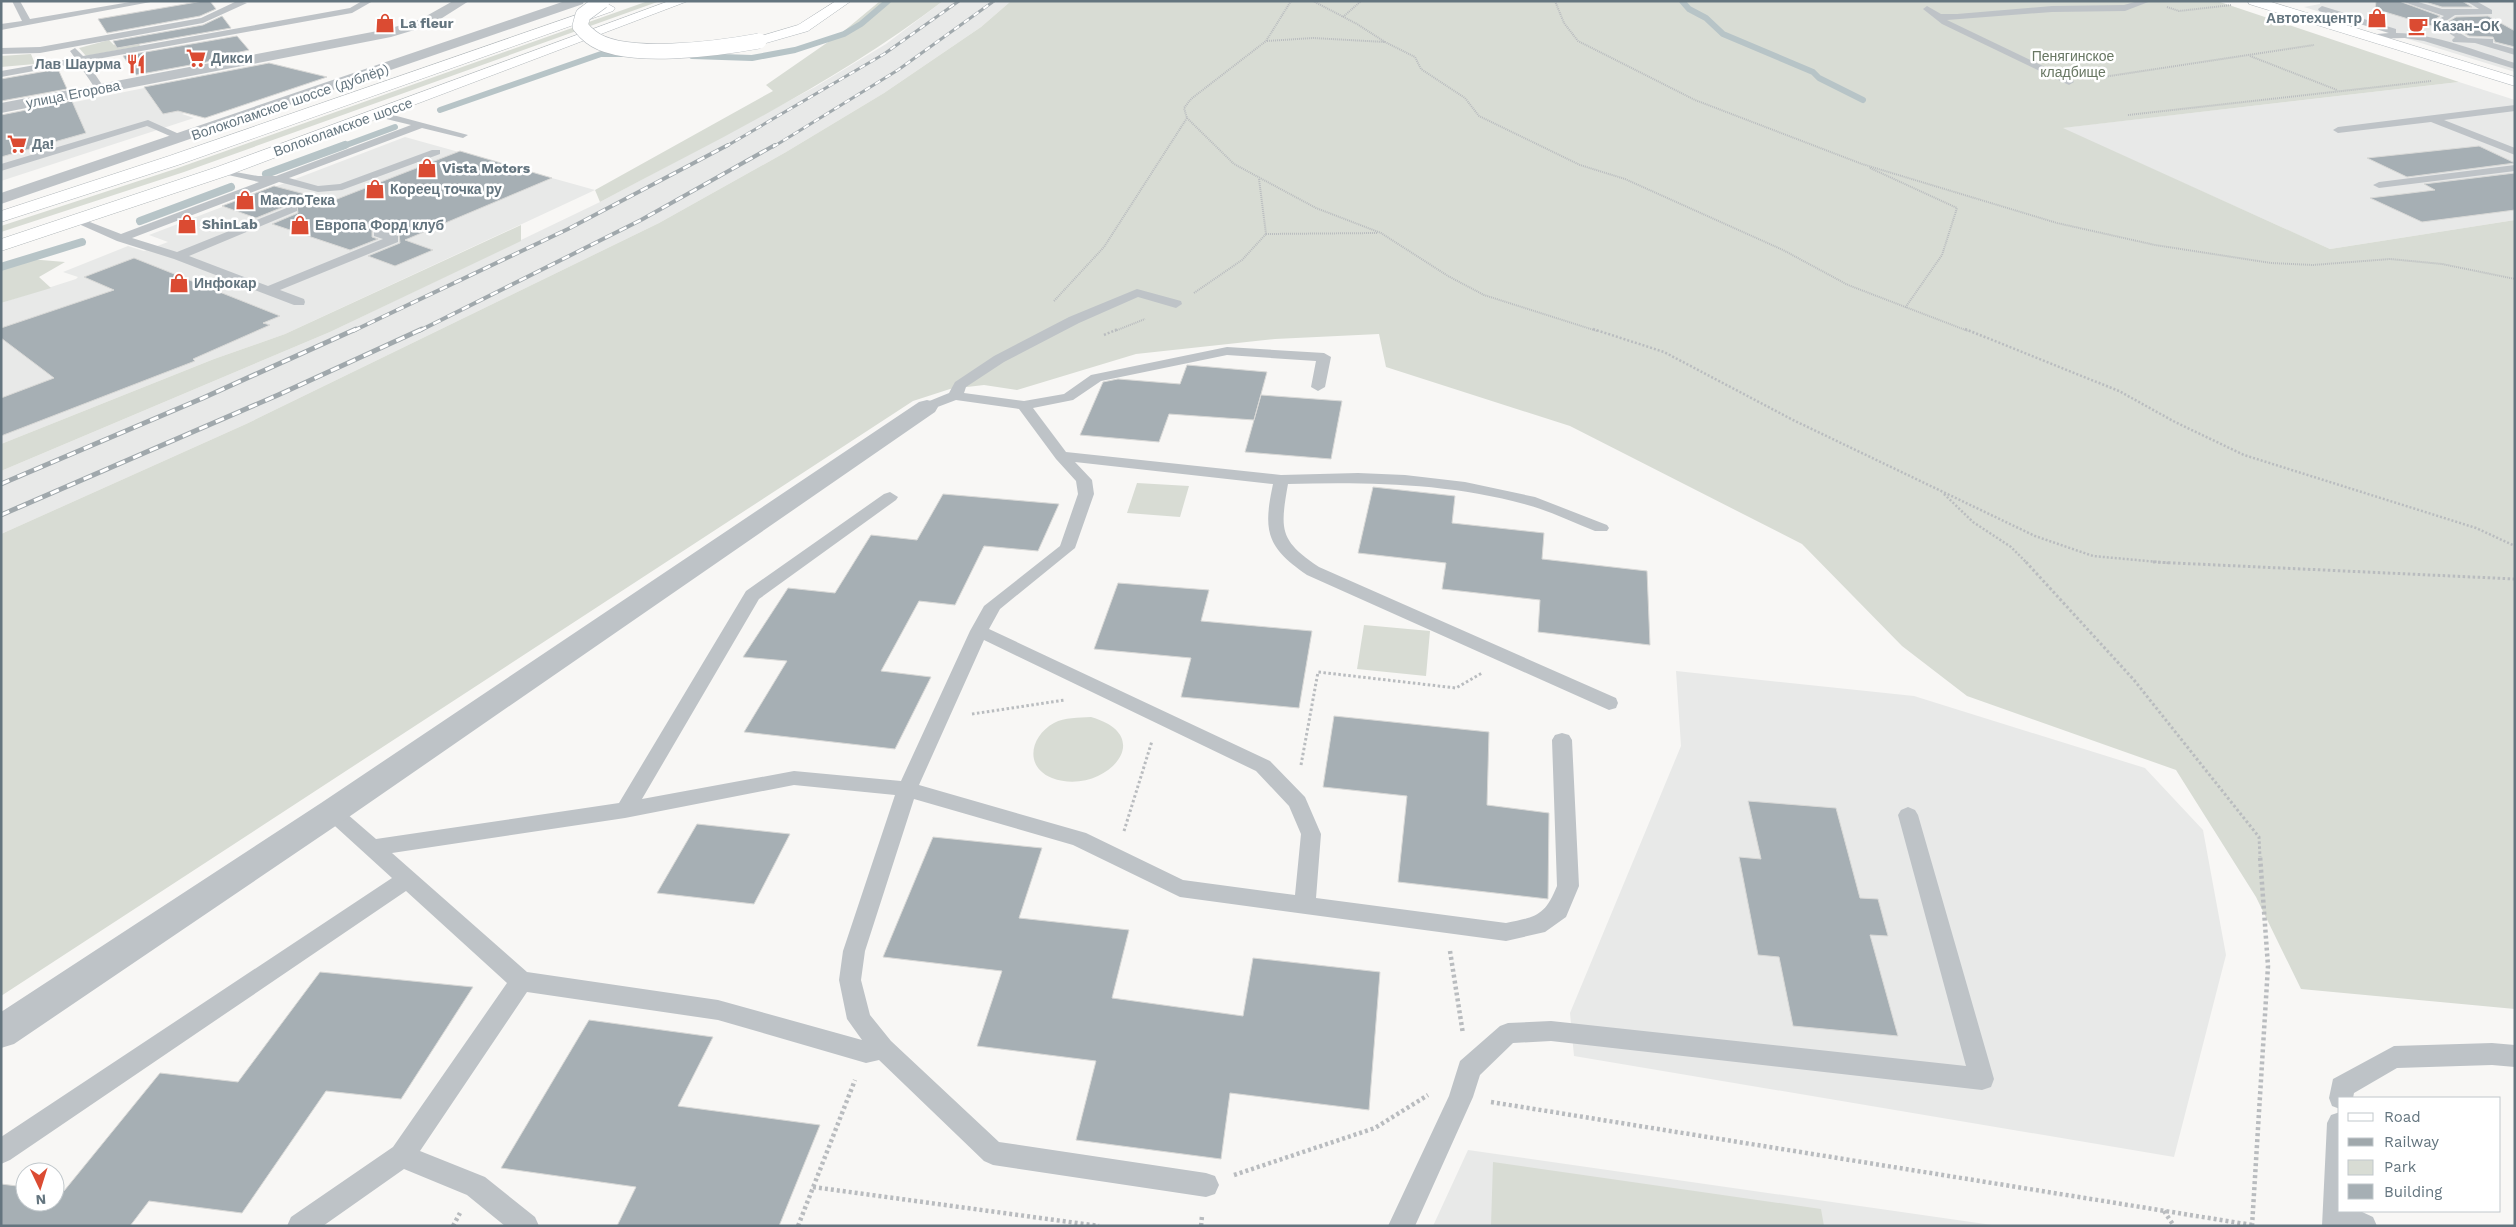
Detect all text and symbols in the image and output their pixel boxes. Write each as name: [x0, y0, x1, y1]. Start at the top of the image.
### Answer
shop icon: Автотехцентр: [2366, 7, 2388, 29]
place label: Автотехцентр: [2266, 10, 2362, 26]
shop icon: La fleur: [374, 12, 396, 34]
place label: La fleur: [400, 15, 453, 31]
cafe icon: Казан-ОК: [2407, 15, 2429, 37]
place label: Казан-ОК: [2433, 18, 2500, 34]
supermarket icon: Дикси: [185, 47, 207, 69]
park label: Пенягинское кладбище: [2032, 48, 2115, 80]
place label: Дикси: [211, 50, 253, 66]
restaurant icon: Лав Шаурма: [125, 53, 147, 75]
place label: Лав Шаурма: [35, 56, 121, 72]
street label: Волоколамское шоссе (дублёр): [189, 60, 391, 144]
street label: улица Егорова: [24, 77, 122, 111]
street label: Волоколамское шоссе: [271, 94, 415, 160]
supermarket icon: Да!: [6, 133, 28, 155]
place label: Да!: [32, 136, 54, 152]
shop icon: Vista Motors: [416, 157, 438, 179]
place label: Vista Motors: [442, 160, 531, 176]
shop icon: Кореец точка ру: [364, 178, 386, 200]
place label: Кореец точка ру: [390, 181, 502, 197]
shop icon: МаслоТека: [234, 189, 256, 211]
place label: МаслоТека: [260, 192, 335, 208]
shop icon: ShinLab: [176, 213, 198, 235]
shop icon: Европа Форд клуб: [289, 214, 311, 236]
place label: ShinLab: [202, 216, 258, 232]
place label: Европа Форд клуб: [315, 217, 445, 233]
shop icon: Инфокар: [168, 272, 190, 294]
place label: Инфокар: [194, 275, 256, 291]
legend: [2338, 1097, 2501, 1212]
text: Road: [2384, 1108, 2421, 1126]
text: Railway: [2384, 1133, 2439, 1151]
text: Park: [2384, 1158, 2417, 1176]
north arrow: [15, 1162, 65, 1212]
text: Building: [2384, 1183, 2442, 1201]
text: N: [35, 1192, 47, 1208]

